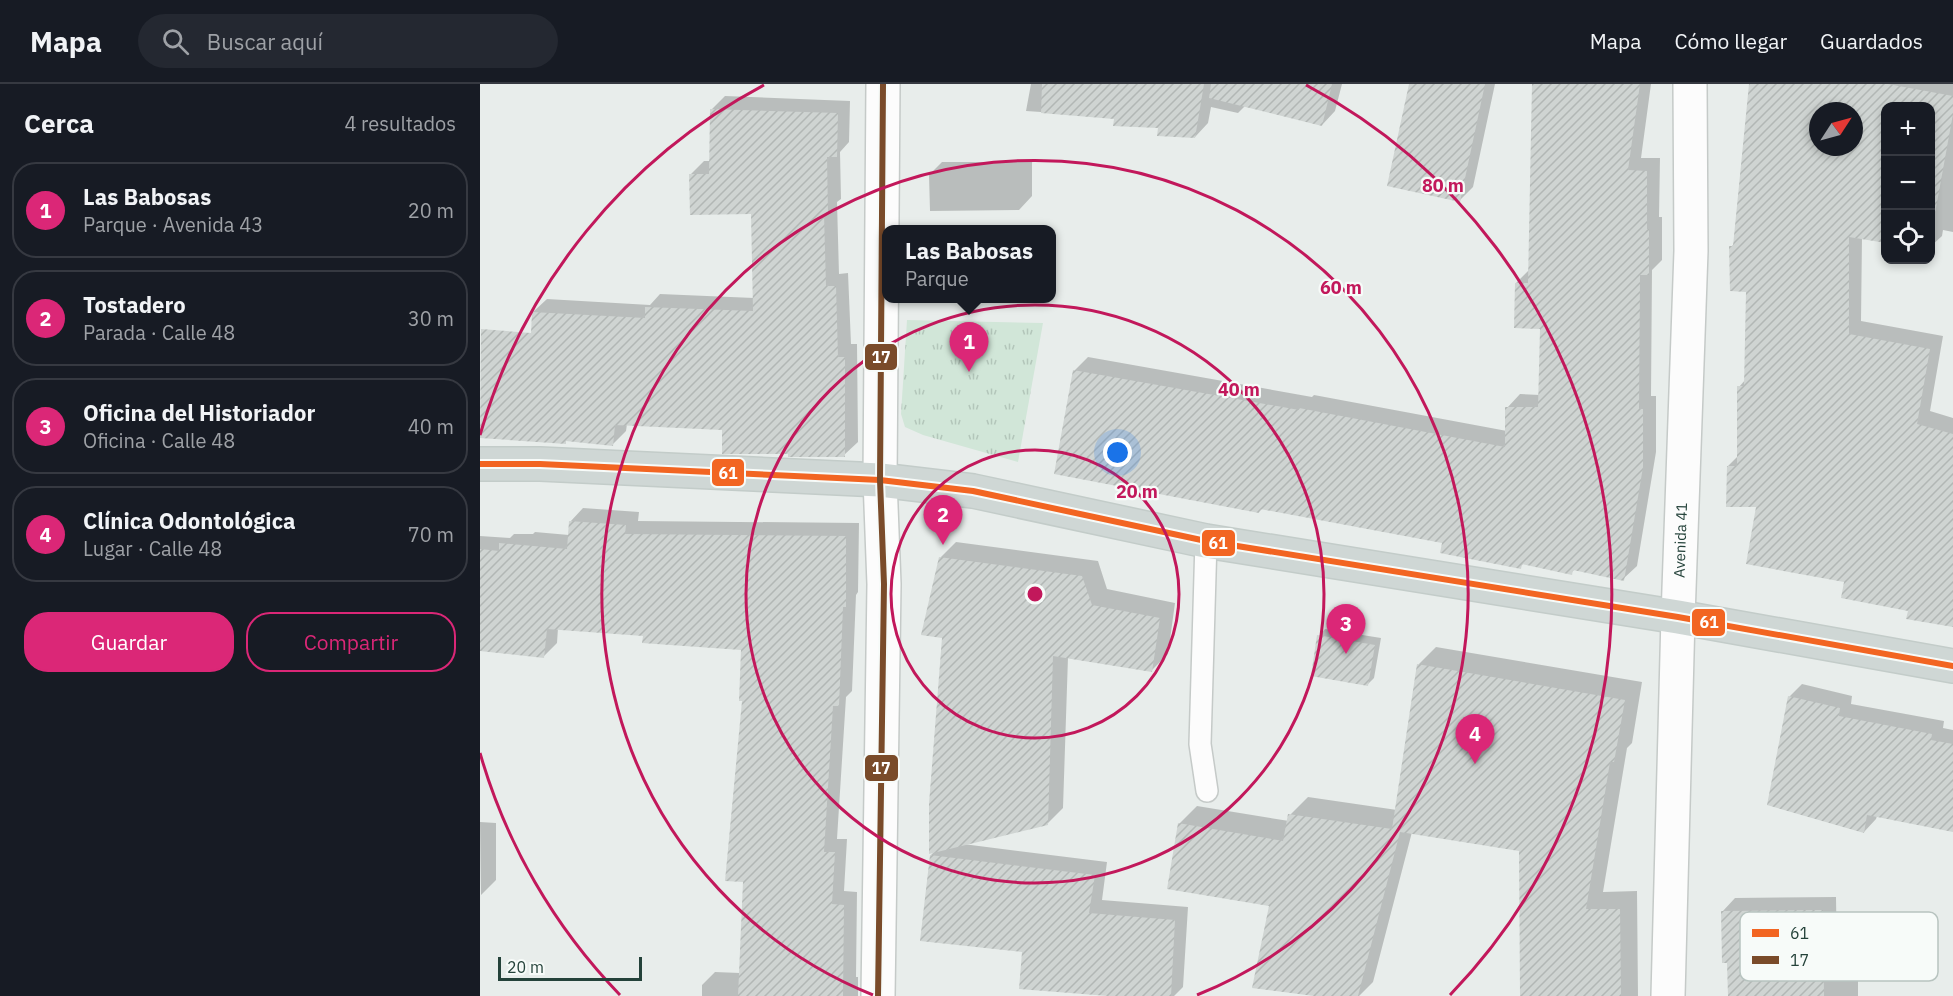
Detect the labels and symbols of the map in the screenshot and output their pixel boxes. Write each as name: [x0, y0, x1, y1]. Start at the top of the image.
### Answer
north arrow: [1809, 102, 1863, 156]
text: 80 m: [1422, 174, 1464, 197]
text: 60 m: [1320, 276, 1362, 299]
pin: 1: [950, 322, 988, 372]
line badge: 17: [864, 343, 898, 371]
text: 17: [871, 347, 891, 367]
text: 40 m: [1218, 378, 1260, 401]
your location: [1103, 438, 1132, 467]
line badge: 61: [711, 458, 745, 487]
text: 61: [718, 463, 738, 483]
text: 20 m: [1116, 480, 1158, 503]
pin: 2: [924, 496, 962, 545]
street label: Avenida 41: [1669, 502, 1691, 578]
line badge: 61: [1201, 529, 1236, 557]
text: 61: [1208, 533, 1228, 553]
centre of rings: [1025, 584, 1045, 604]
pin: 3: [1326, 604, 1366, 654]
line badge: 61: [1691, 608, 1726, 637]
text: 61: [1699, 612, 1719, 632]
pin: 4: [1456, 714, 1494, 764]
line badge: 17: [864, 754, 899, 782]
text: 17: [871, 758, 891, 778]
legend: [1740, 912, 1938, 981]
text: 61: [1790, 923, 1809, 943]
text: 17: [1790, 950, 1809, 970]
scale bar: [498, 954, 642, 982]

